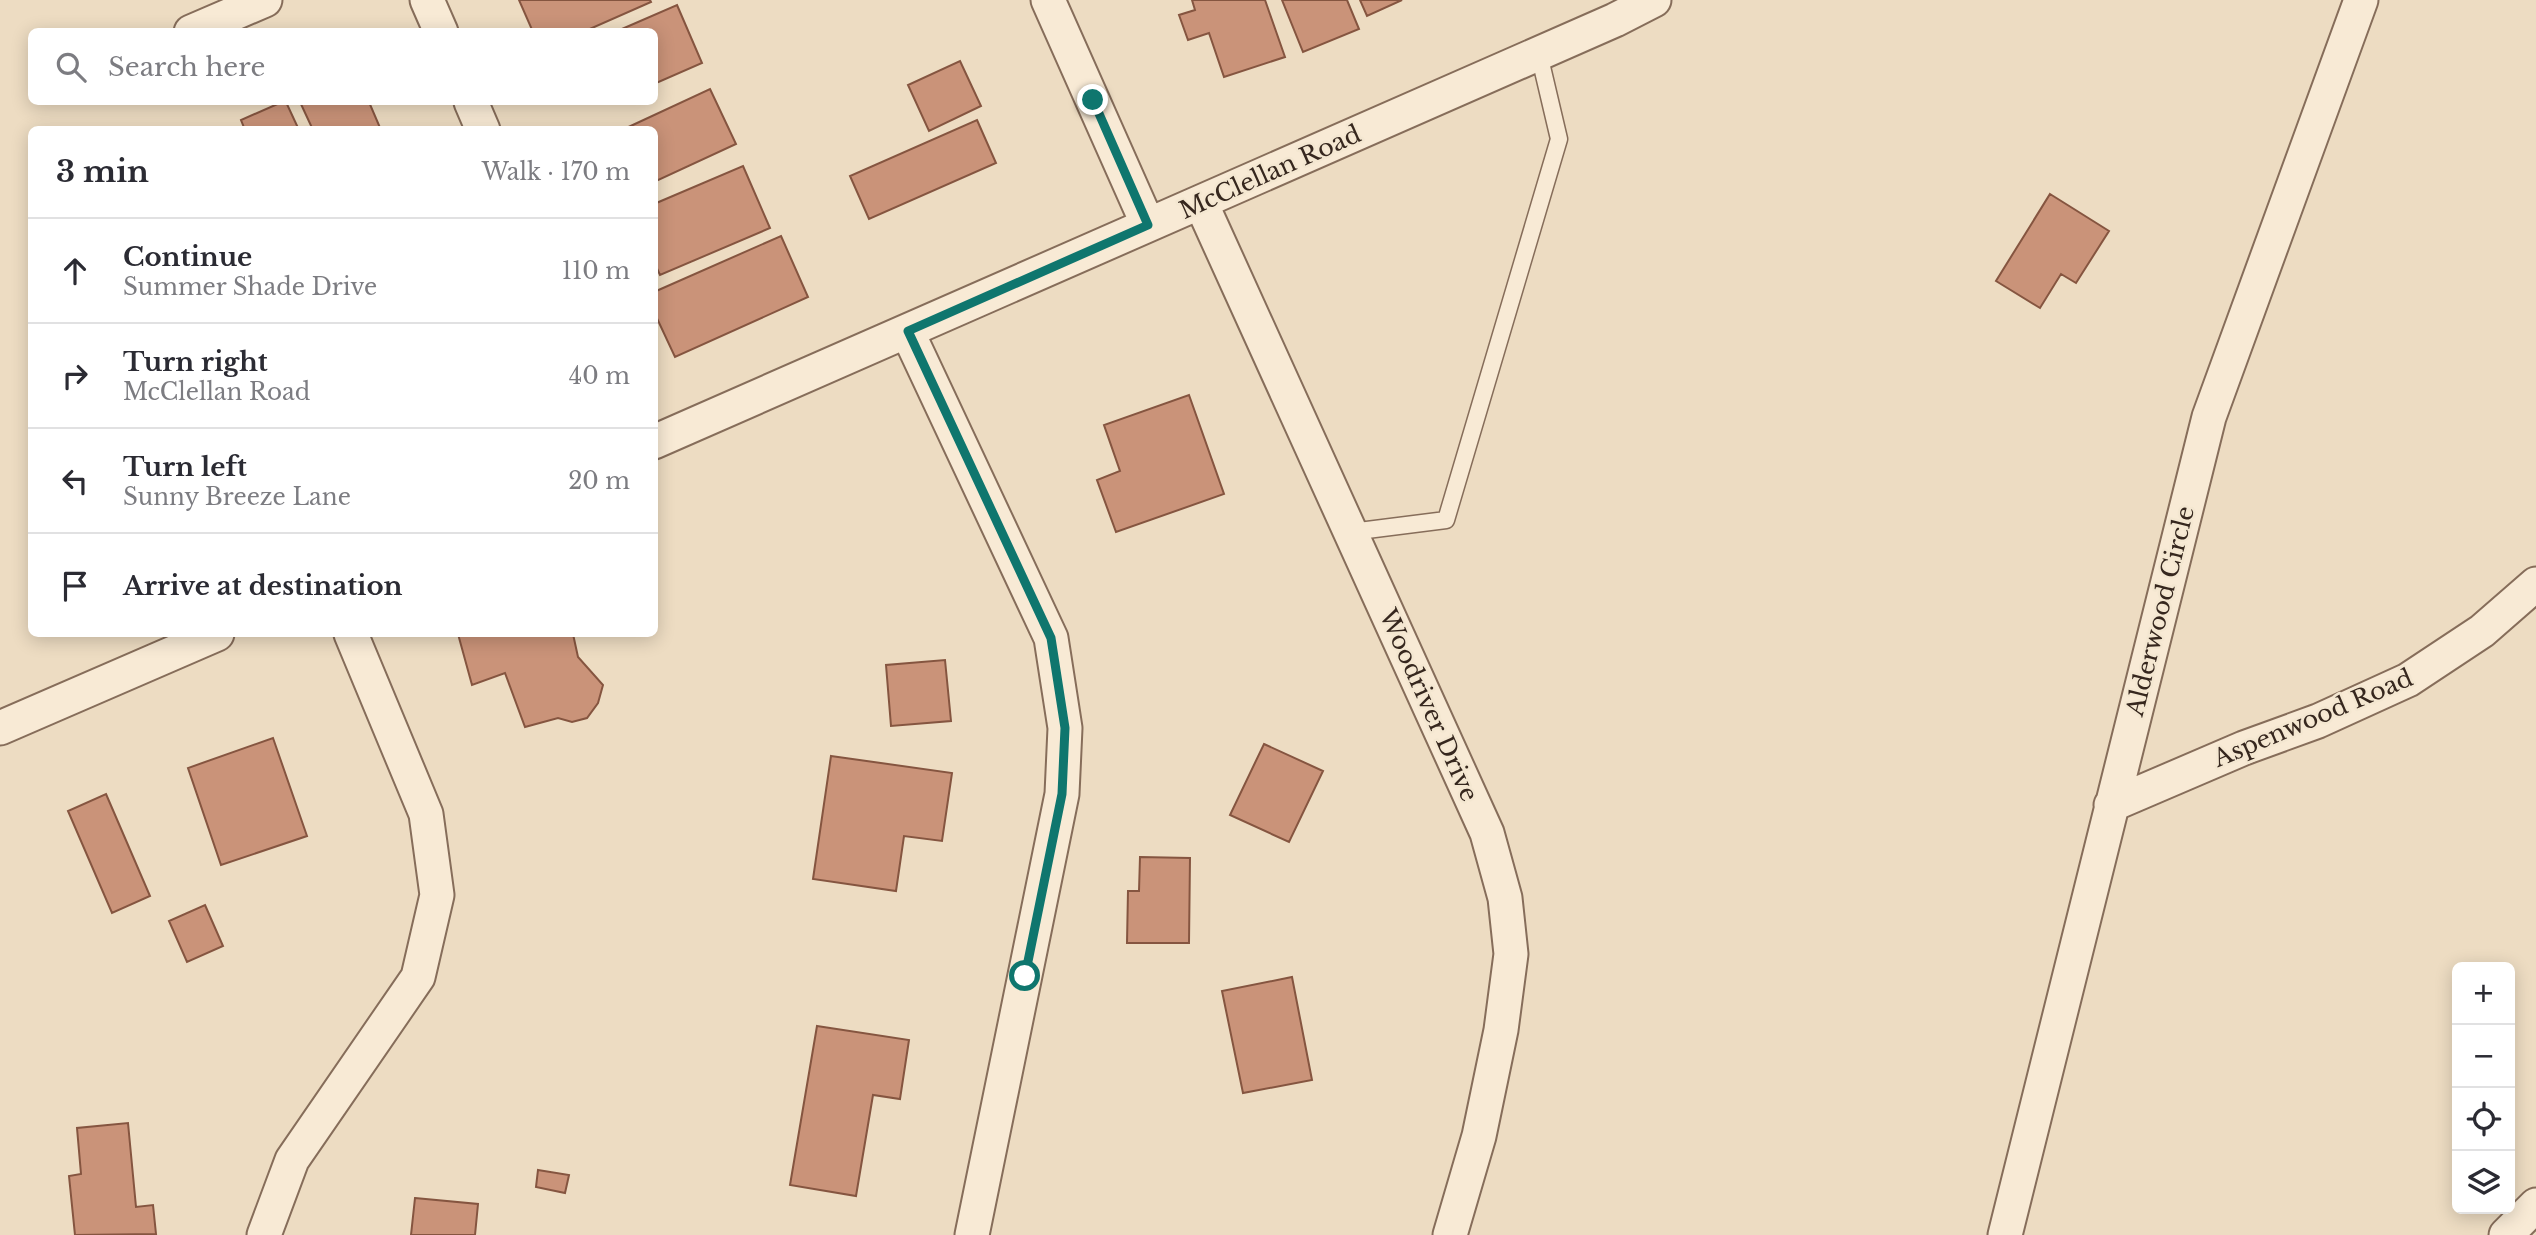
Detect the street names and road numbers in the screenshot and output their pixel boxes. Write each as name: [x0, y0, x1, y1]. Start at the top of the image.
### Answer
street label: McClellan Road: [1175, 119, 1365, 225]
street label: Alderwood Circle: [2120, 503, 2200, 720]
street label: Woodriver Drive: [1373, 603, 1484, 806]
street label: Aspenwood Road: [2208, 663, 2417, 774]

